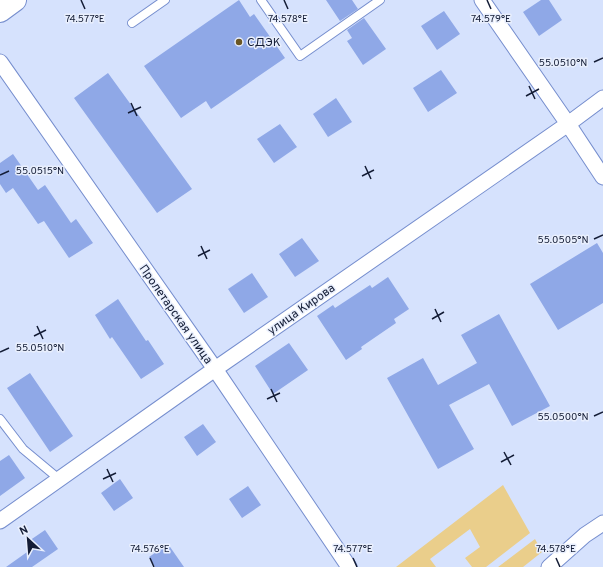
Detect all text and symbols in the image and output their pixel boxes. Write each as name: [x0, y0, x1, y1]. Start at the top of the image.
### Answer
text: 74.577°E: [65, 13, 105, 26]
text: 74.578°E: [268, 13, 308, 26]
text: 74.579°E: [471, 13, 511, 26]
place label: СДЭК: [247, 35, 281, 51]
marker: СДЭК: [234, 37, 244, 47]
text: 55.0510°N: [539, 57, 587, 70]
text: 55.0515°N: [16, 165, 64, 178]
text: 55.0505°N: [537, 234, 589, 247]
street label: Пролетарская улица: [135, 262, 216, 367]
street label: улица Кирова: [265, 281, 339, 339]
text: 55.0510°N: [16, 342, 64, 355]
text: 55.0500°N: [537, 411, 589, 424]
north arrow: [8, 519, 48, 559]
text: N: [17, 523, 31, 539]
text: 74.576°E: [130, 543, 170, 556]
text: 74.577°E: [333, 543, 373, 556]
text: 74.578°E: [536, 543, 576, 556]

